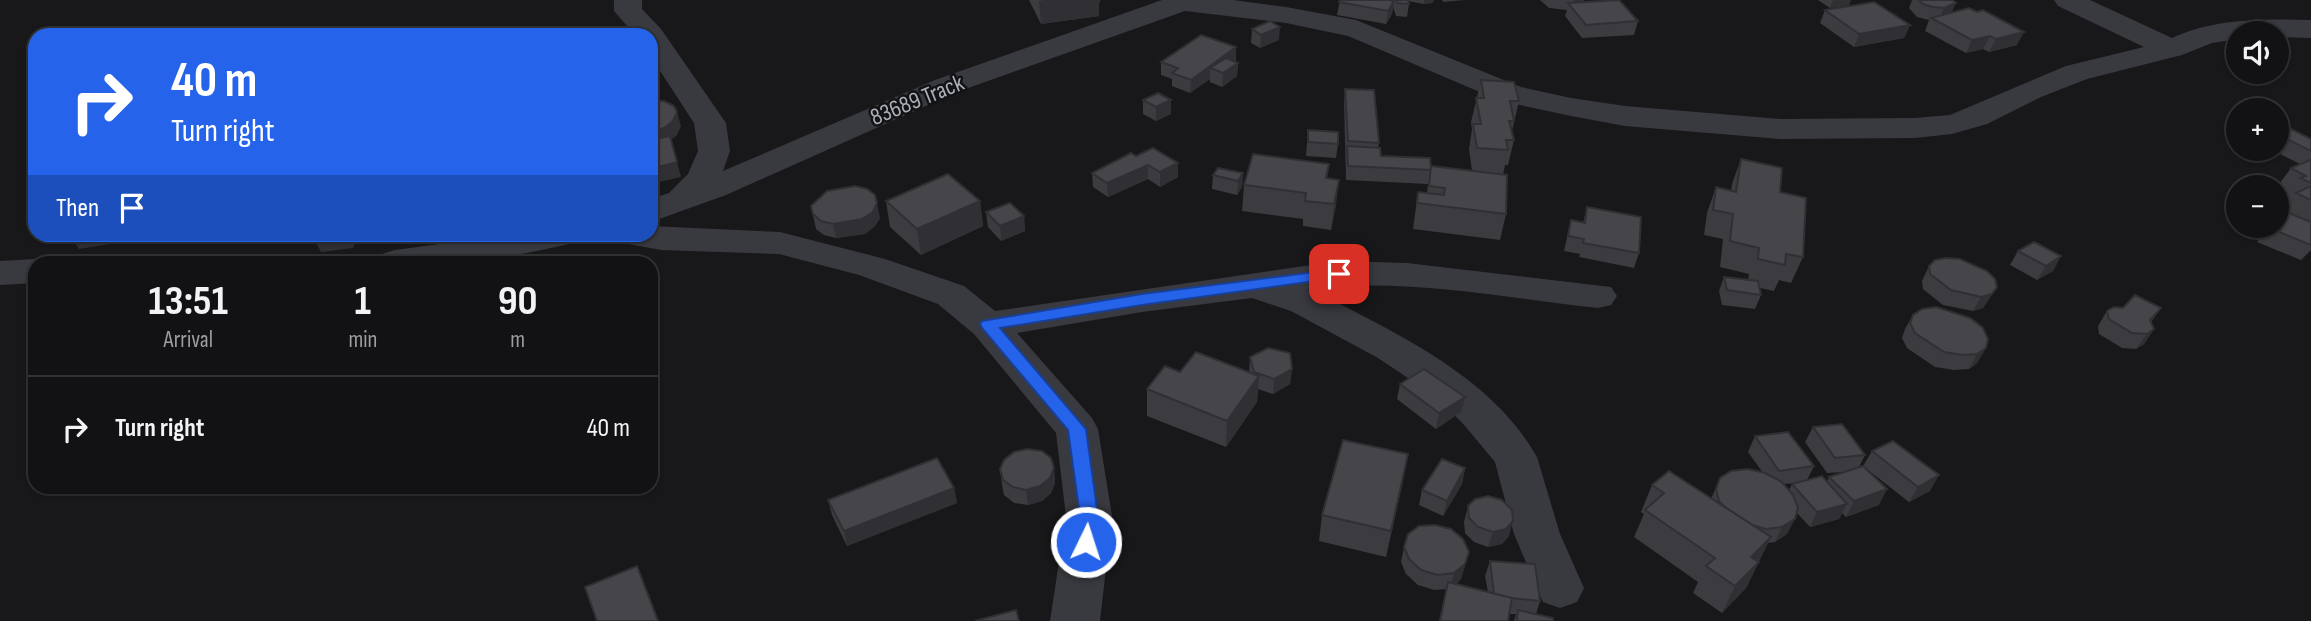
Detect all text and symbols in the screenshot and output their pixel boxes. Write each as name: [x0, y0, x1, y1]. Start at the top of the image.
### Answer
map controls: [2226, 21, 2289, 238]
button: sound: [2226, 21, 2289, 84]
text: 40 m: [171, 52, 257, 111]
icon: right: [56, 56, 147, 147]
street label: 83689 Track: [866, 68, 968, 132]
button: +: [2226, 98, 2289, 161]
text: Turn right: [171, 112, 275, 151]
button: −: [2226, 175, 2289, 238]
icon: arrive: [113, 189, 151, 227]
text: Then: [56, 193, 99, 224]
pin: [1309, 244, 1369, 304]
icon: arrive: [1320, 255, 1358, 293]
text: 13:51: [148, 276, 228, 327]
text: 1: [355, 276, 371, 327]
text: 90: [498, 276, 538, 327]
text: Arrival: [163, 326, 213, 354]
text: min: [348, 326, 377, 354]
text: m: [510, 326, 525, 354]
icon: right: [56, 410, 94, 448]
text: Turn right: [115, 413, 204, 444]
text: 40 m: [587, 413, 630, 444]
position arrow: [1049, 505, 1123, 579]

